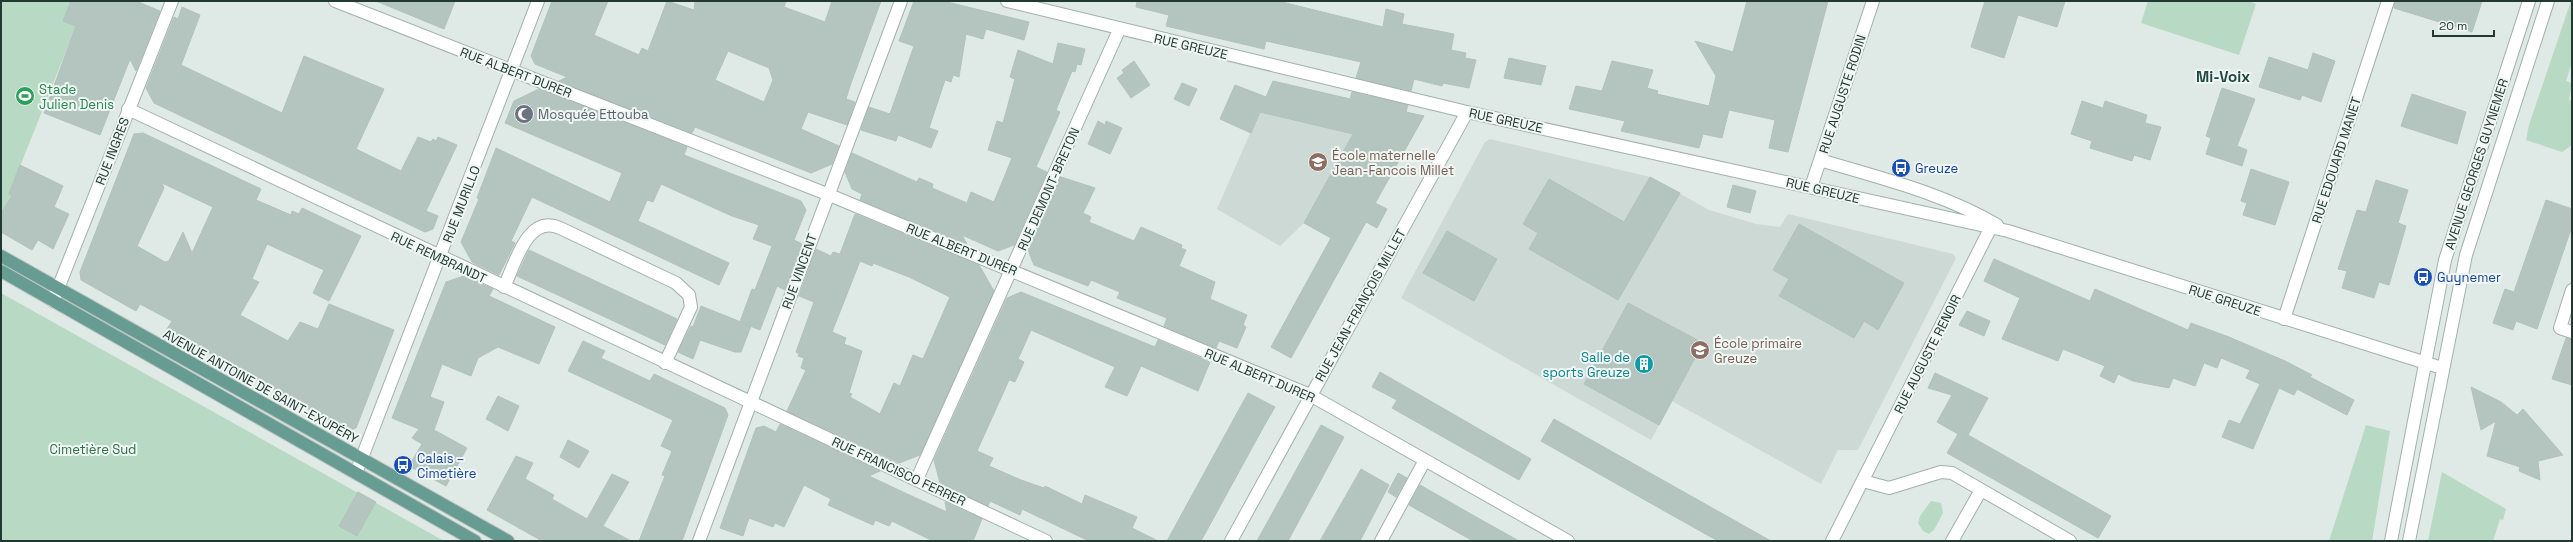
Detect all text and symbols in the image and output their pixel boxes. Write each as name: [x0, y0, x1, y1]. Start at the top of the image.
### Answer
scale bar: [2433, 12, 2494, 38]
text: 20 m: [2439, 18, 2467, 34]
street label: RUE GREUZE: [1152, 30, 1229, 63]
street label: RUE AUGUSTE RODIN: [1815, 32, 1870, 156]
street label: RUE ALBERT DURER: [458, 43, 574, 102]
district label: Mi-Voix: [2196, 67, 2250, 86]
street label: AVENUE GEORGES GUYNEMER: [2441, 77, 2512, 252]
place label: Stade Julien Denis: [39, 81, 114, 113]
sports icon: Stade Julien Denis: [14, 85, 36, 107]
street label: RUE EDOUARD MANET: [2308, 94, 2365, 226]
mosque icon: Mosquée Ettouba: [513, 103, 535, 125]
street label: RUE GREUZE: [1467, 104, 1544, 137]
place label: Mosquée Ettouba: [538, 106, 649, 123]
street label: RUE INGRES: [92, 115, 133, 188]
street label: RUE DEMONT-BRETON: [1014, 125, 1083, 254]
place label: École maternelle Jean-Fancois Millet: [1332, 147, 1454, 179]
school or university icon: École maternelle Jean-Fancois Millet: [1307, 151, 1329, 173]
bus stop icon: Greuze: [1890, 157, 1912, 179]
place label: Greuze: [1915, 160, 1958, 177]
street label: RUE MURILLO: [439, 163, 484, 245]
street label: RUE GREUZE: [1784, 174, 1861, 207]
street label: RUE ALBERT DURER: [904, 219, 1020, 279]
street label: RUE JEAN-FRANÇOIS MILLET: [1311, 225, 1410, 385]
street label: RUE REMBRANDT: [388, 228, 490, 287]
street label: RUE VINCENT: [778, 231, 821, 311]
bus stop icon: Guynemer: [2412, 266, 2434, 288]
place label: Guynemer: [2437, 269, 2501, 286]
street label: RUE GREUZE: [2187, 281, 2263, 320]
street label: RUE AUGUSTE RENOIR: [1890, 292, 1965, 417]
street label: AVENUE ANTOINE DE SAINT-EXUPÉRY: [160, 325, 362, 447]
place label: École primaire Greuze: [1714, 335, 1802, 367]
school or university icon: École primaire Greuze: [1689, 339, 1711, 361]
street label: RUE ALBERT DURER: [1202, 345, 1318, 406]
place label: Salle de sports Greuze: [1543, 349, 1630, 381]
building icon: Salle de sports Greuze: [1633, 353, 1655, 375]
street label: RUE FRANCISCO FERRER: [829, 433, 968, 510]
park label: Cimetière Sud: [49, 441, 137, 458]
place label: Calais – Cimetière: [417, 450, 476, 482]
bus stop icon: Calais – Cimetière: [392, 454, 414, 476]

